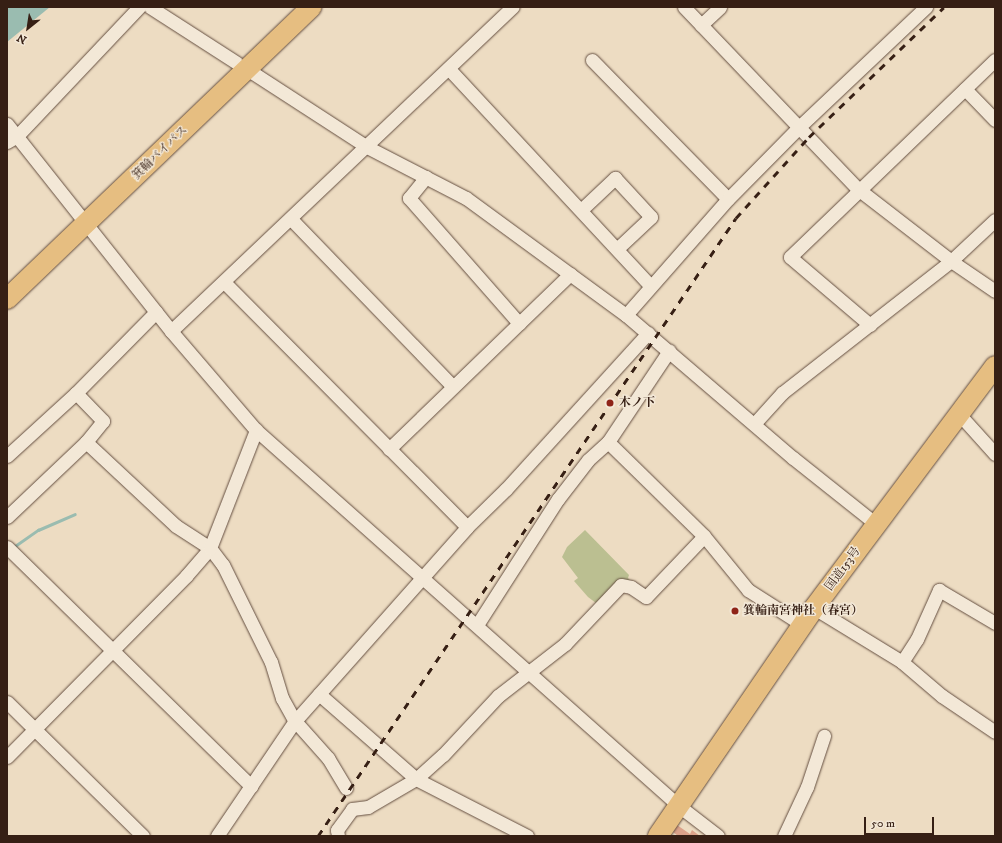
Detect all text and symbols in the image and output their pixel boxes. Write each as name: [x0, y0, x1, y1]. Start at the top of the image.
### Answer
north arrow: [8, 8, 48, 48]
text: N: [15, 30, 29, 47]
street label: 箕輪バイパス: [129, 123, 191, 183]
place label: 木ノ下: [619, 396, 655, 410]
marker: 木ノ下: [604, 397, 616, 409]
street label: 国道153号: [822, 544, 864, 594]
place label: 箕輪南宮神社（春宮）: [743, 604, 863, 618]
marker: 箕輪南宮神社（春宮）: [730, 606, 740, 616]
scale bar: [866, 809, 936, 835]
text: 50 m: [871, 816, 895, 831]

